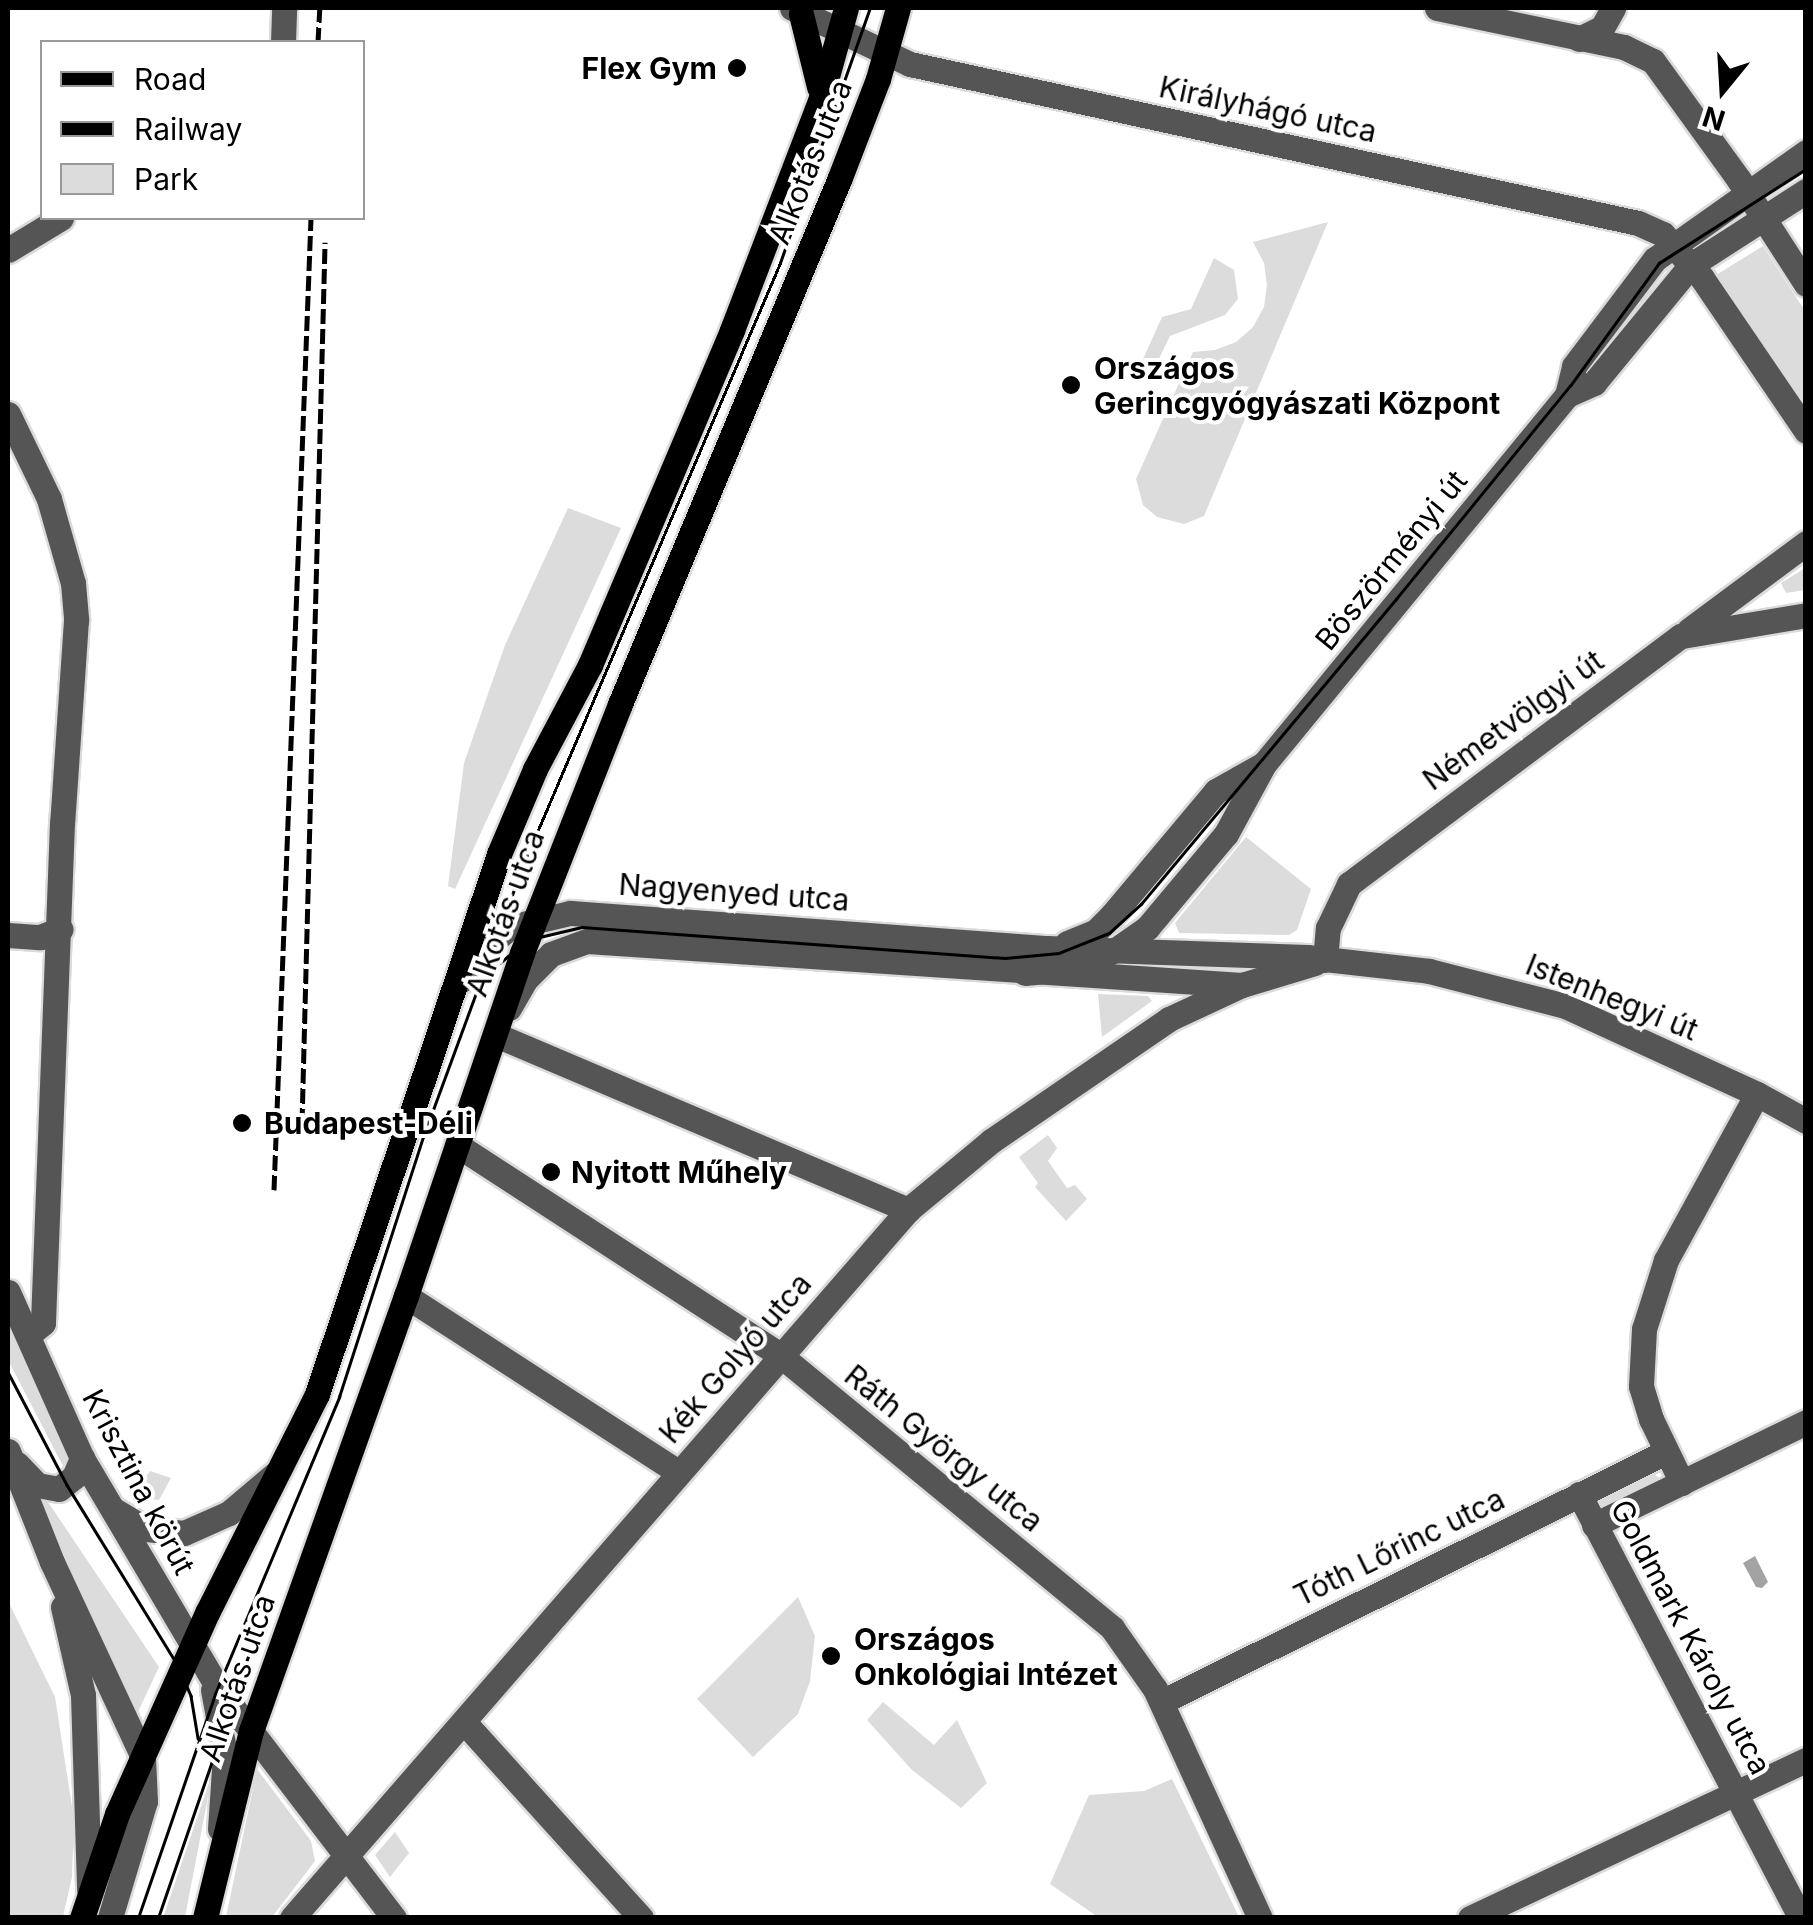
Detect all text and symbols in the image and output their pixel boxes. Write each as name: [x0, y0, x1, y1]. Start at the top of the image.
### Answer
legend: [40, 40, 365, 220]
north arrow: [1673, 40, 1773, 140]
place label: Flex Gym: [582, 50, 717, 86]
marker: Flex Gym: [726, 57, 748, 79]
text: Road: [134, 61, 206, 97]
street label: Királyhágó utca: [1156, 68, 1380, 150]
street label: Alkotás utca: [761, 74, 859, 250]
text: N: [1698, 99, 1729, 138]
text: Railway: [134, 111, 242, 147]
text: Park: [134, 161, 198, 197]
place label: Országos Gerincgyógyászati Központ: [1094, 350, 1500, 420]
marker: Országos Gerincgyógyászati Központ: [1058, 372, 1084, 398]
street label: Böszörményi út: [1308, 463, 1474, 657]
street label: Németvölgyi út: [1416, 642, 1610, 798]
street label: Alkotás utca: [458, 825, 552, 1001]
street label: Nagyenyed utca: [618, 866, 850, 918]
street label: Istenhegyi út: [1521, 946, 1703, 1048]
place label: Budapest-Déli: [264, 1105, 473, 1141]
marker: Budapest-Déli: [229, 1110, 255, 1136]
place label: Nyitott Műhely: [571, 1154, 787, 1190]
marker: Nyitott Műhely: [540, 1161, 562, 1183]
street label: Kék Golyó utca: [651, 1266, 819, 1450]
street label: Ráth György utca: [838, 1357, 1050, 1539]
street label: Krisztina körút: [75, 1383, 203, 1581]
street label: Tóth Lőrinc utca: [1288, 1480, 1510, 1614]
street label: Goldmark Károly utca: [1603, 1494, 1779, 1780]
street label: Alkotás utca: [192, 1590, 282, 1766]
place label: Országos Onkológiai Intézet: [854, 1621, 1118, 1692]
marker: Országos Onkológiai Intézet: [818, 1643, 844, 1669]

